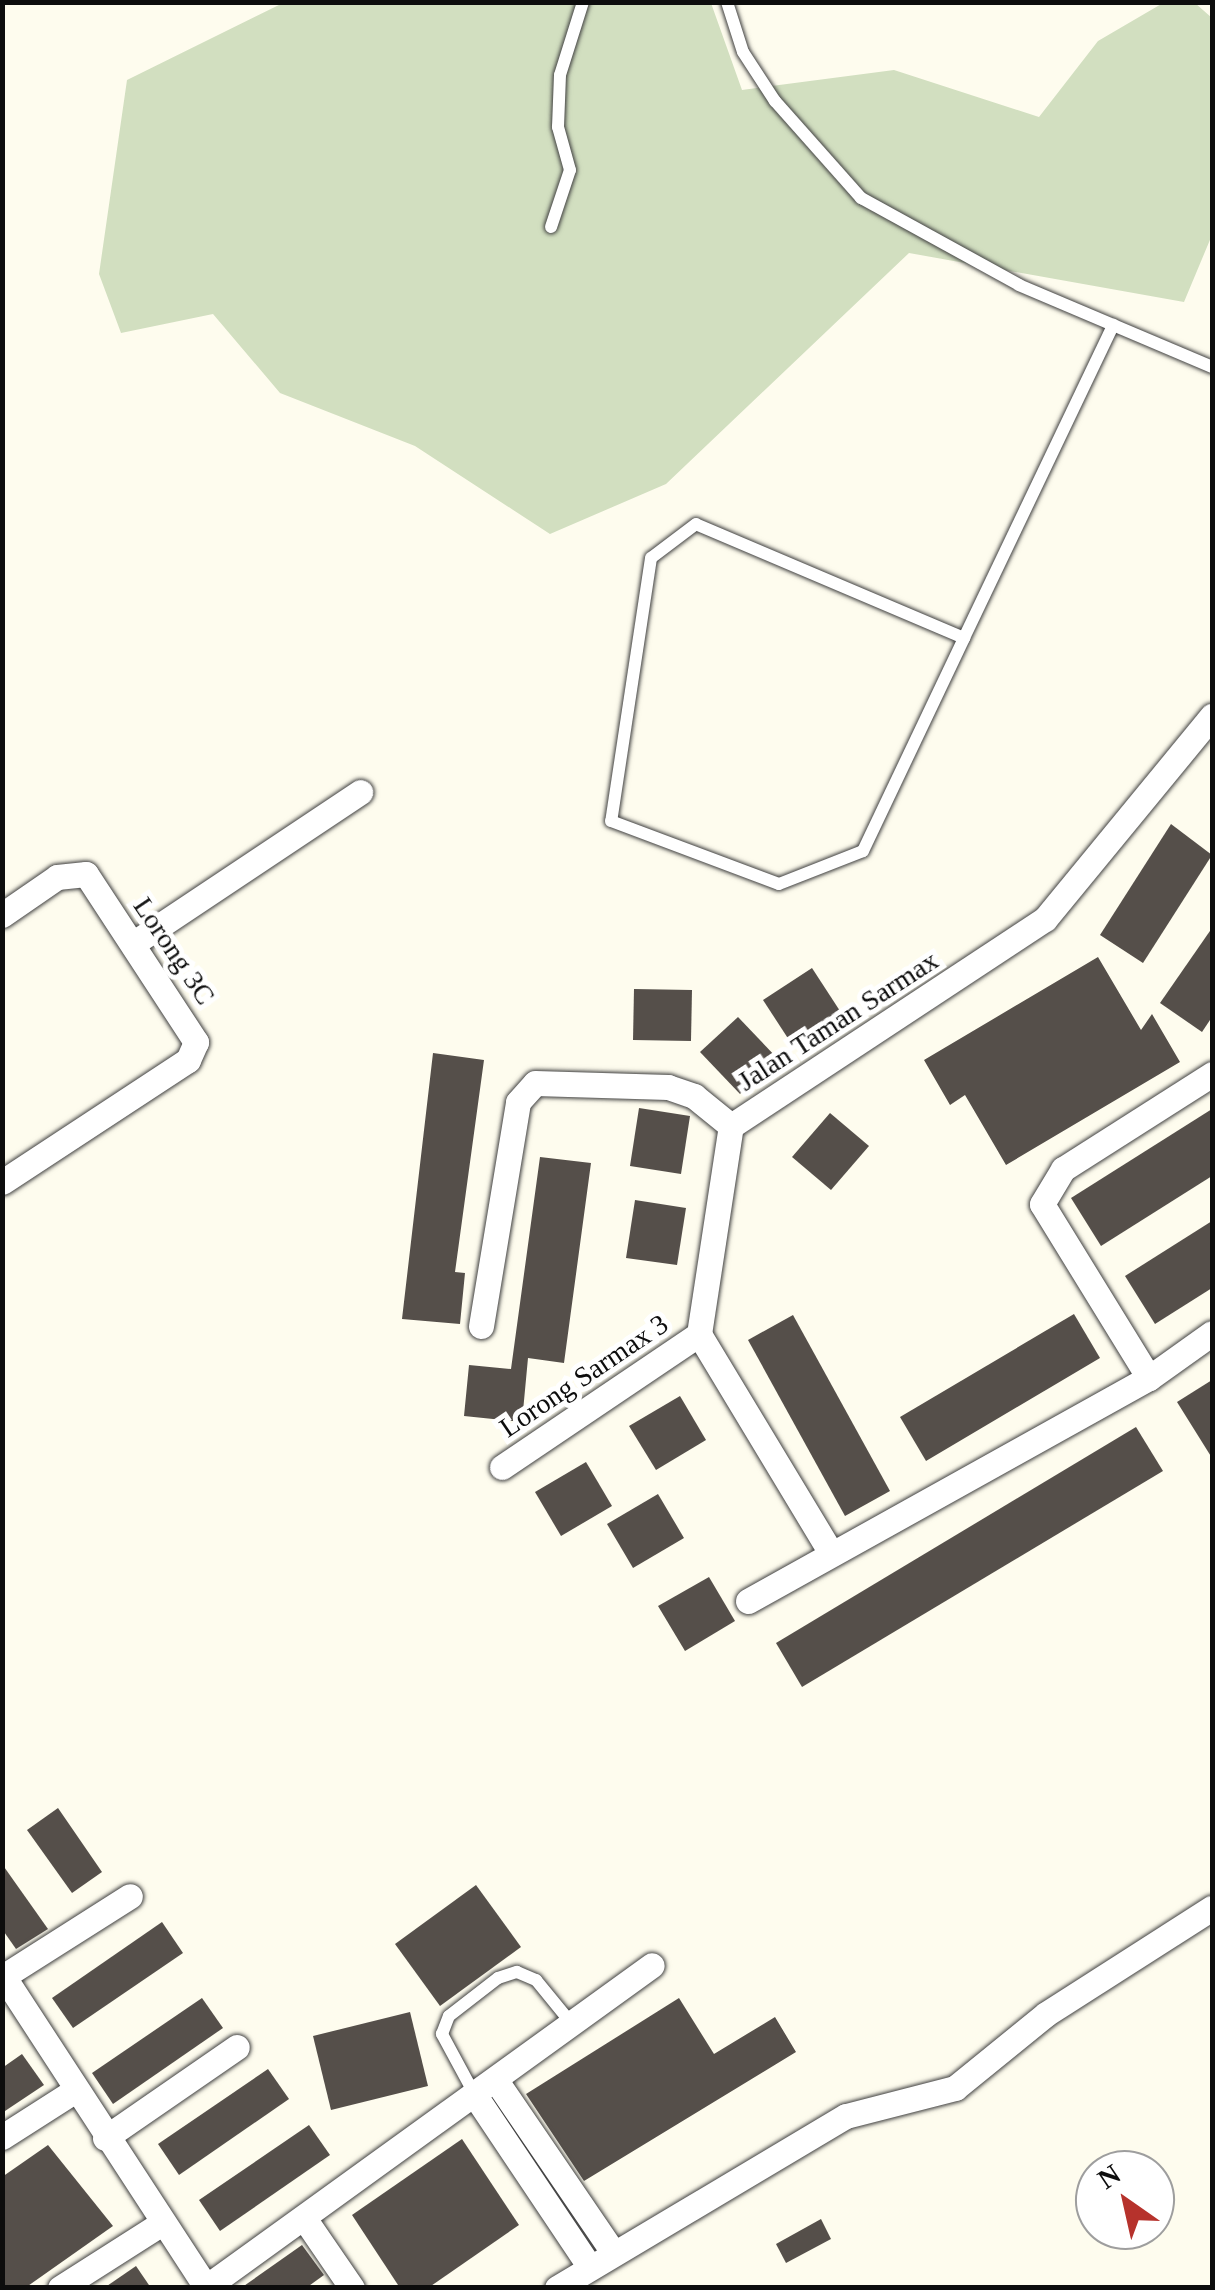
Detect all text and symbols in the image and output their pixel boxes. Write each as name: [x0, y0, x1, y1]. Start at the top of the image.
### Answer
street label: Lorong 3C: [126, 891, 222, 1011]
street label: Jalan Taman Sarmax: [731, 944, 945, 1098]
street label: Lorong Sarmax 3: [493, 1307, 675, 1445]
north arrow: [1075, 2150, 1175, 2250]
text: N: [1092, 2158, 1126, 2195]

